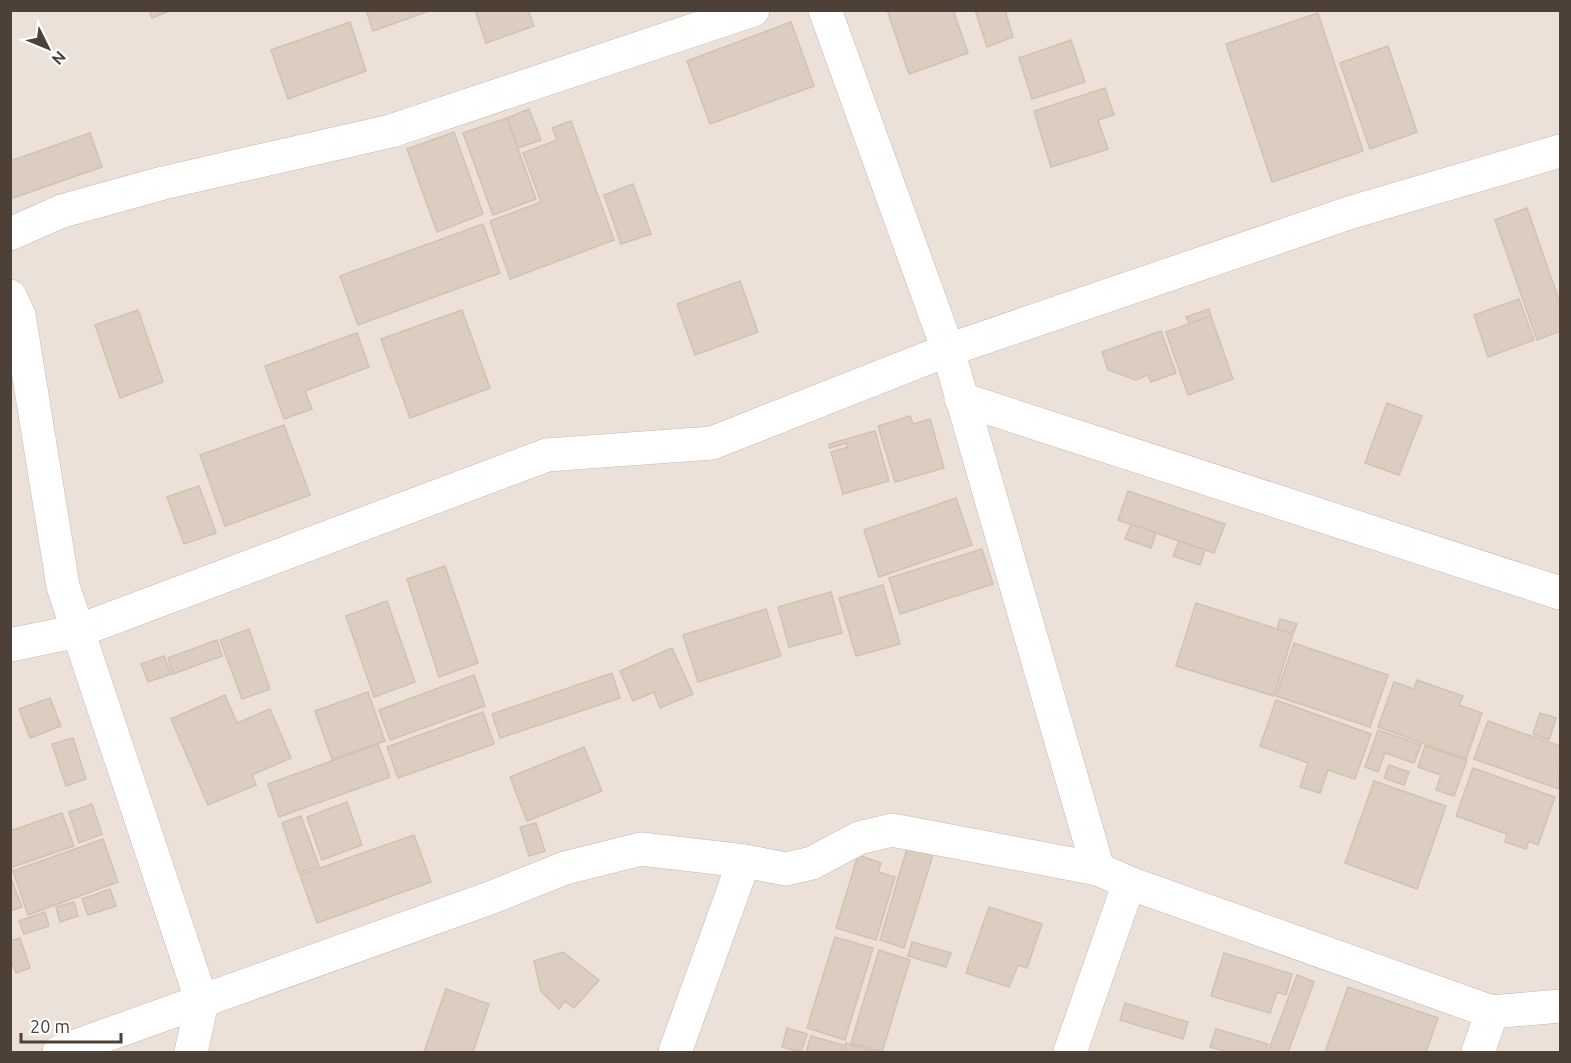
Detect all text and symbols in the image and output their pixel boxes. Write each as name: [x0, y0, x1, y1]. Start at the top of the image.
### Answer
north arrow: [18, 18, 78, 78]
text: N: [48, 48, 70, 69]
scale bar: [21, 1006, 122, 1044]
text: 20 m: [30, 1016, 70, 1036]

